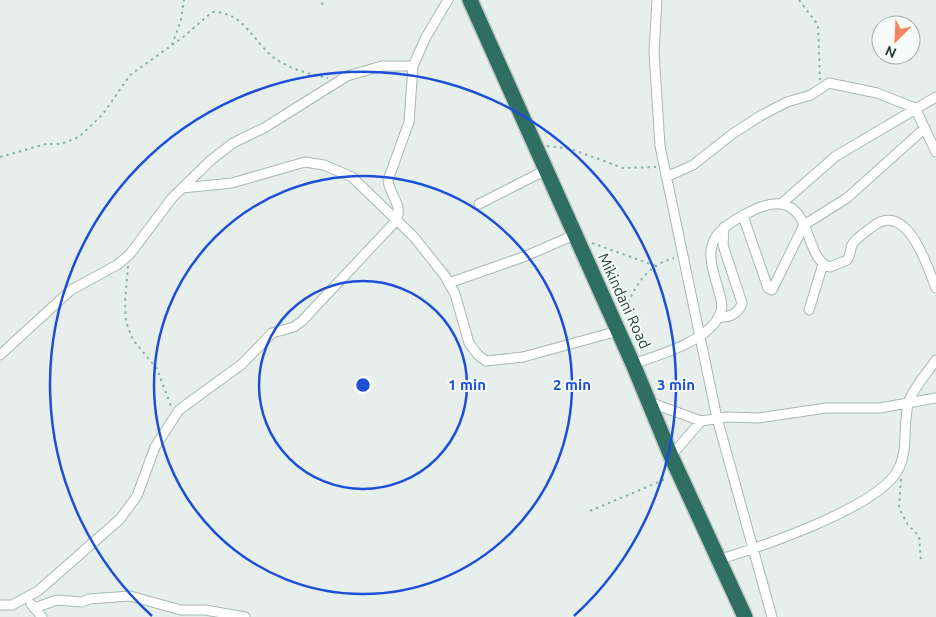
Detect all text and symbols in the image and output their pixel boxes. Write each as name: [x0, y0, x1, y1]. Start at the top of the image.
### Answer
north arrow: [871, 15, 921, 65]
text: N: [883, 42, 899, 61]
street label: Mikindani Road: [595, 250, 654, 351]
centre of rings: [354, 376, 372, 394]
text: 1 min: [448, 376, 486, 393]
text: 2 min: [553, 376, 591, 393]
text: 3 min: [657, 376, 695, 393]

